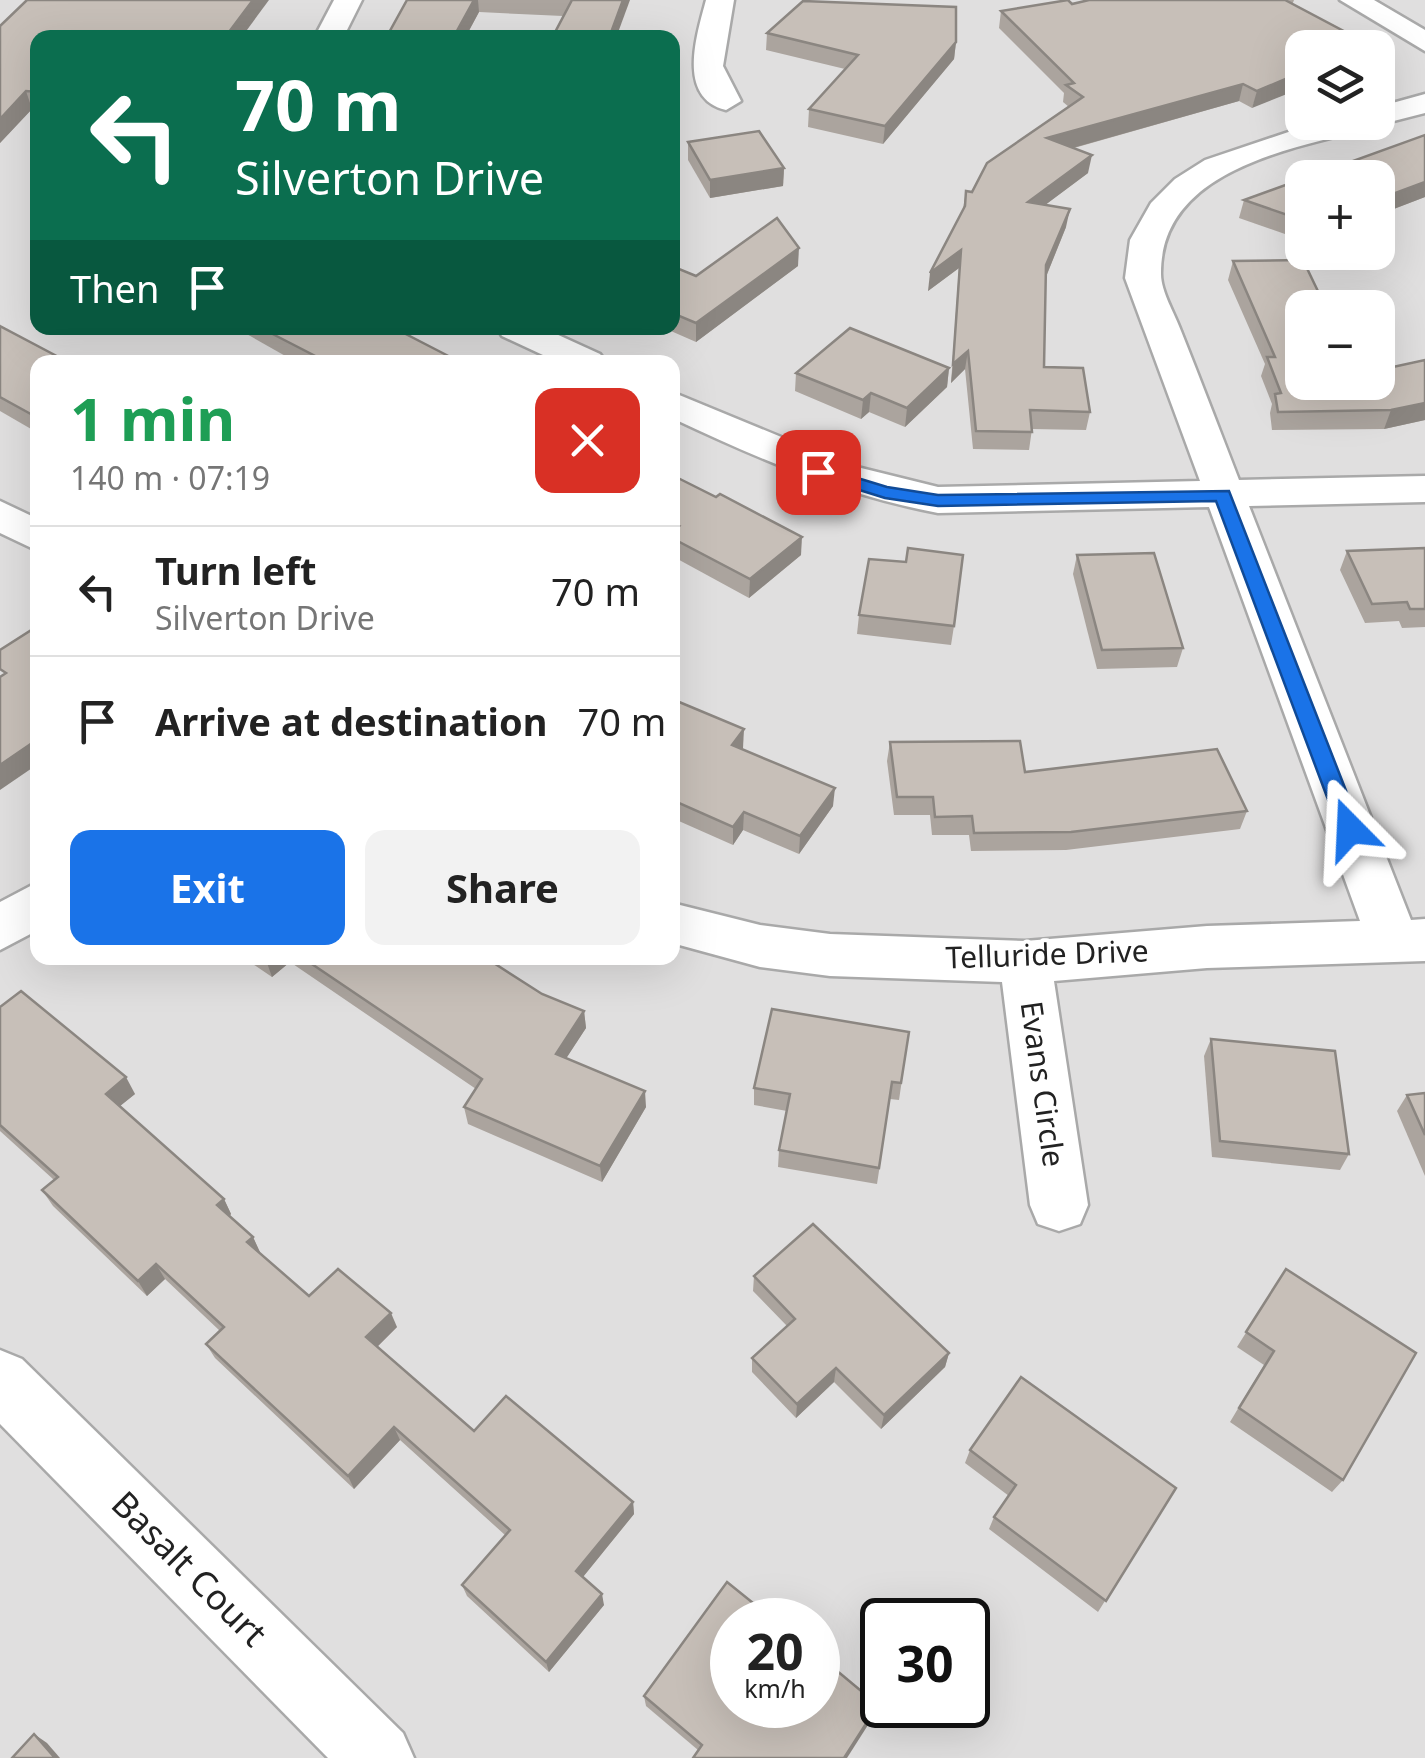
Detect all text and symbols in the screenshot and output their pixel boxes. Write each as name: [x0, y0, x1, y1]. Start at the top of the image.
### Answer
map controls: [1285, 30, 1395, 400]
button: layers: [1285, 30, 1395, 140]
text: 70 m: [235, 56, 402, 152]
icon: left: [70, 70, 200, 200]
text: Silverton Drive: [235, 147, 544, 208]
button: +: [1285, 160, 1395, 270]
icon: arrive: [180, 260, 235, 315]
text: Then: [70, 262, 160, 314]
button: −: [1285, 290, 1395, 400]
text: 1 min: [70, 377, 235, 459]
button: close: [535, 388, 640, 493]
pin: [776, 430, 861, 515]
icon: arrive: [791, 445, 846, 500]
text: 140 m · 07:19: [70, 456, 270, 499]
text: Turn left: [155, 544, 317, 596]
icon: left: [70, 564, 125, 619]
text: 70 m: [551, 565, 640, 617]
text: Silverton Drive: [155, 596, 375, 639]
icon: arrive: [70, 694, 125, 749]
text: Arrive at destination: [155, 695, 547, 747]
text: 70 m: [577, 695, 666, 747]
position arrow: [1298, 777, 1402, 881]
button: Exit: [70, 830, 345, 945]
button: Share: [365, 830, 640, 945]
street label: Telluride Drive: [945, 929, 1149, 978]
street label: Evans Circle: [1012, 998, 1075, 1169]
street label: Basalt Court: [102, 1480, 278, 1656]
speed limit sign: 30: [860, 1598, 990, 1728]
text: 20: [746, 1617, 804, 1685]
text: km/h: [744, 1671, 806, 1705]

